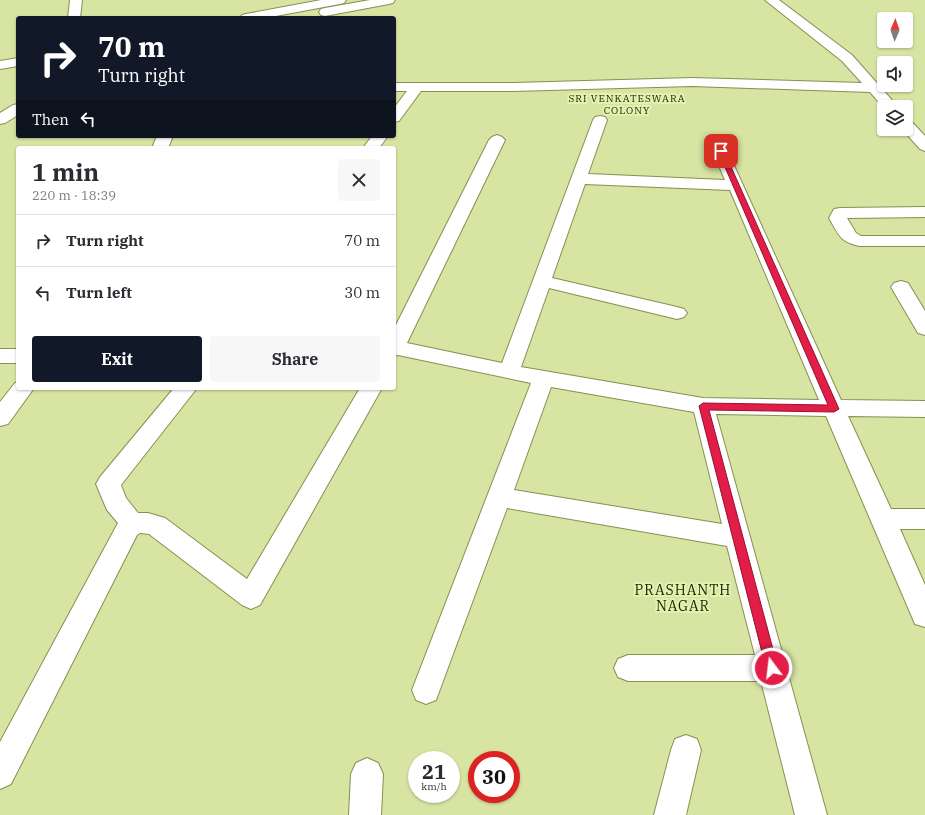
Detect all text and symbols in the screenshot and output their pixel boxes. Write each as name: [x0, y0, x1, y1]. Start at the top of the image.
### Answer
north arrow: [877, 12, 913, 48]
map controls: [877, 12, 913, 136]
text: 70 m: [98, 28, 165, 65]
icon: right: [32, 32, 84, 84]
button: sound: [877, 56, 913, 92]
text: Turn right: [98, 64, 185, 87]
district label: SRI VENKATESWARA COLONY: [568, 92, 686, 117]
button: layers: [877, 100, 913, 136]
icon: left: [77, 108, 99, 130]
text: Then: [32, 110, 69, 129]
pin: [704, 134, 738, 168]
icon: arrive: [710, 140, 732, 162]
text: 1 min: [32, 156, 99, 188]
button: close: [338, 159, 380, 201]
text: 220 m · 18:39: [32, 187, 116, 204]
icon: right: [32, 230, 54, 252]
text: Turn right: [66, 231, 144, 250]
text: 70 m: [344, 231, 380, 250]
icon: left: [32, 282, 54, 304]
text: Turn left: [66, 283, 132, 302]
text: 30 m: [344, 283, 380, 302]
button: Exit: [32, 336, 202, 382]
button: Share: [210, 336, 380, 382]
district label: PRASHANTH NAGAR: [635, 581, 731, 615]
position arrow: [751, 647, 793, 689]
speed limit sign: 30: [468, 751, 520, 803]
text: 21: [422, 758, 446, 785]
text: km/h: [421, 780, 447, 793]

